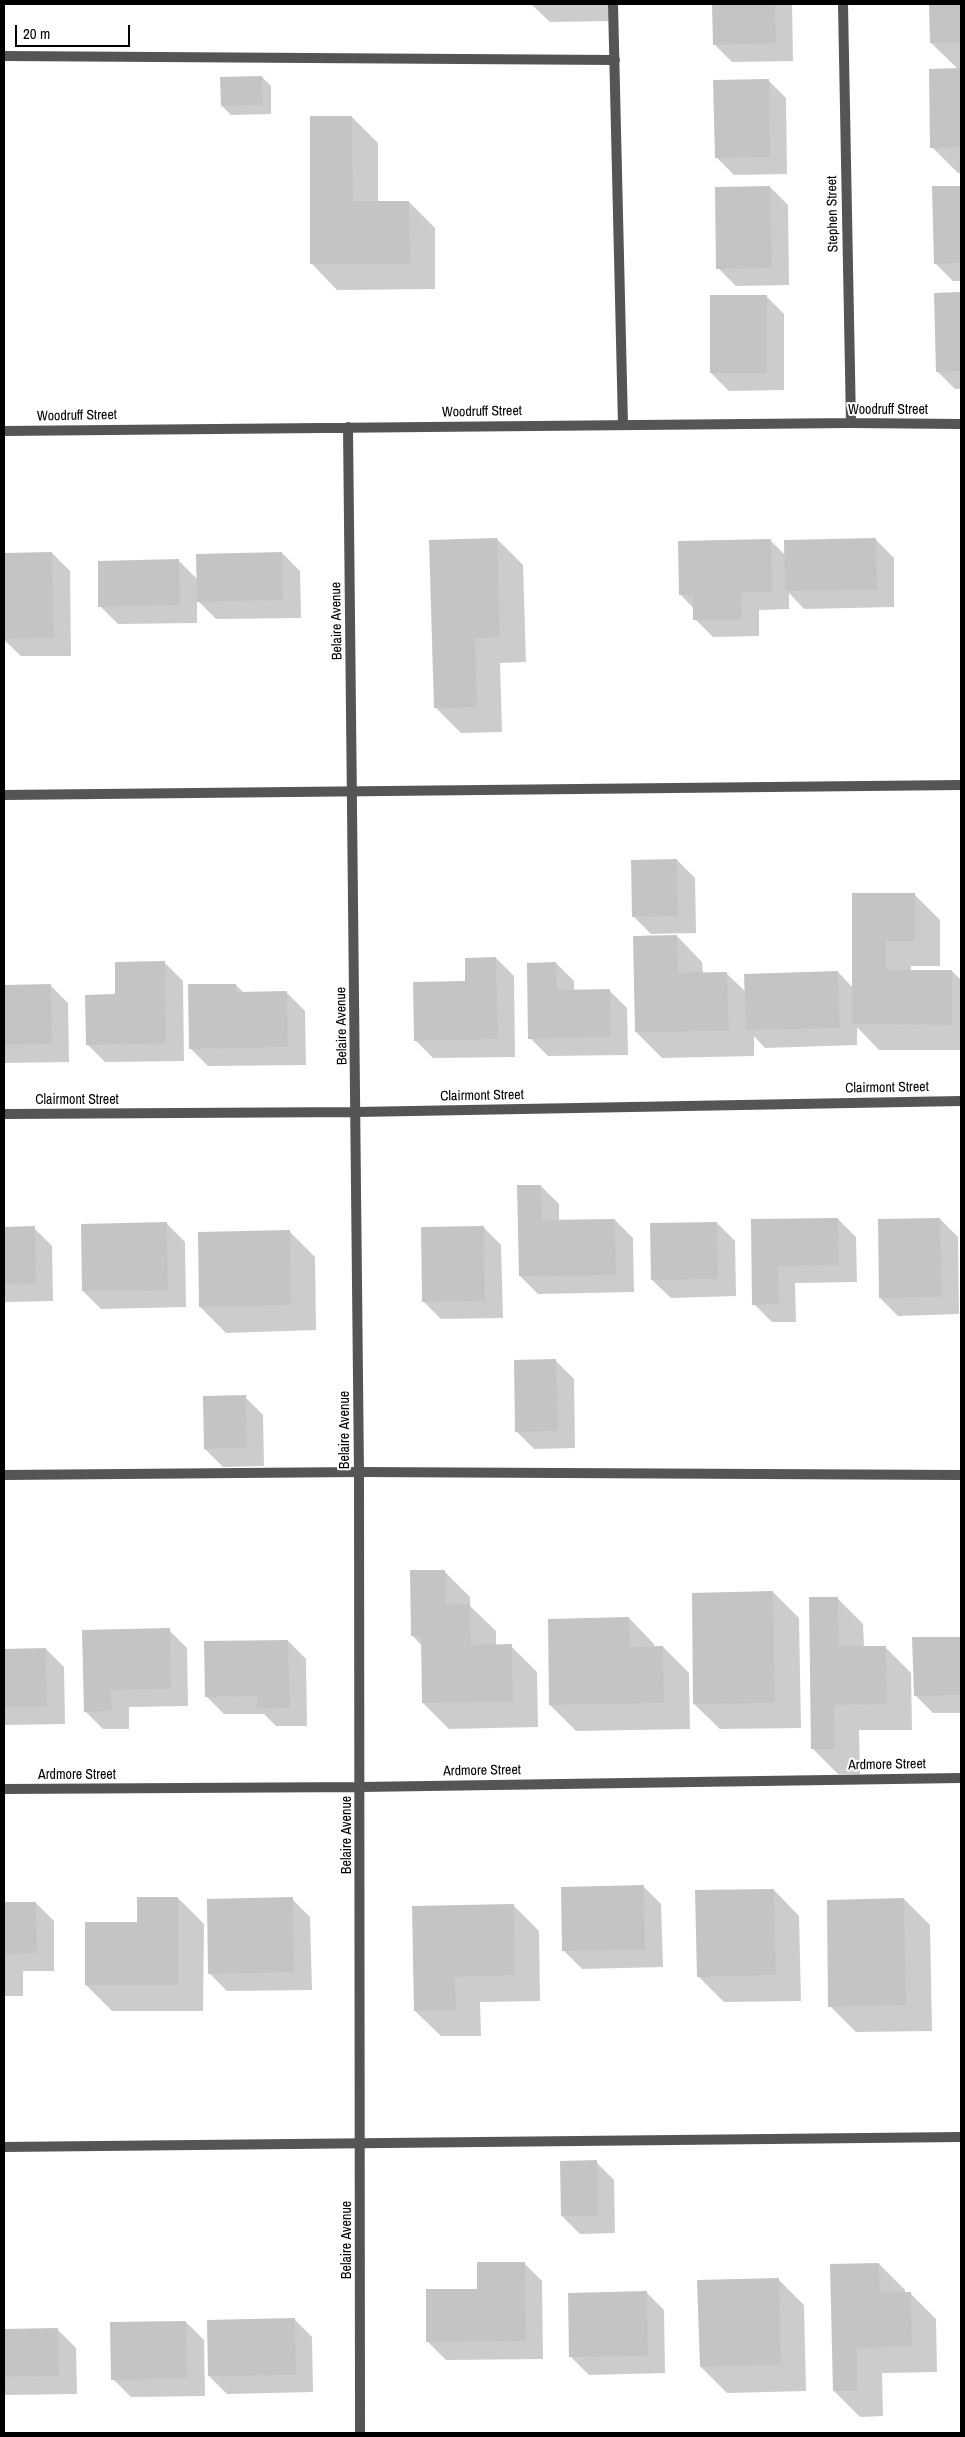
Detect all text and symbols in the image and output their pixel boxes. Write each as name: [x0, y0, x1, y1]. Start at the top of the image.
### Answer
scale bar: [18, 15, 132, 47]
text: 20 m: [23, 23, 50, 44]
street label: Stephen Street: [824, 176, 842, 252]
street label: Woodruff Street: [848, 402, 928, 418]
street label: Woodruff Street: [442, 403, 522, 421]
street label: Woodruff Street: [37, 407, 117, 425]
street label: Belaire Avenue: [328, 582, 346, 660]
street label: Belaire Avenue: [333, 987, 351, 1065]
street label: Clairmont Street: [845, 1079, 929, 1097]
street label: Clairmont Street: [440, 1087, 524, 1105]
street label: Clairmont Street: [35, 1092, 119, 1108]
street label: Belaire Avenue: [337, 1391, 353, 1469]
street label: Ardmore Street: [848, 1756, 926, 1774]
street label: Ardmore Street: [443, 1762, 521, 1780]
street label: Ardmore Street: [38, 1767, 116, 1783]
street label: Belaire Avenue: [339, 1796, 355, 1874]
street label: Belaire Avenue: [339, 2201, 355, 2279]

